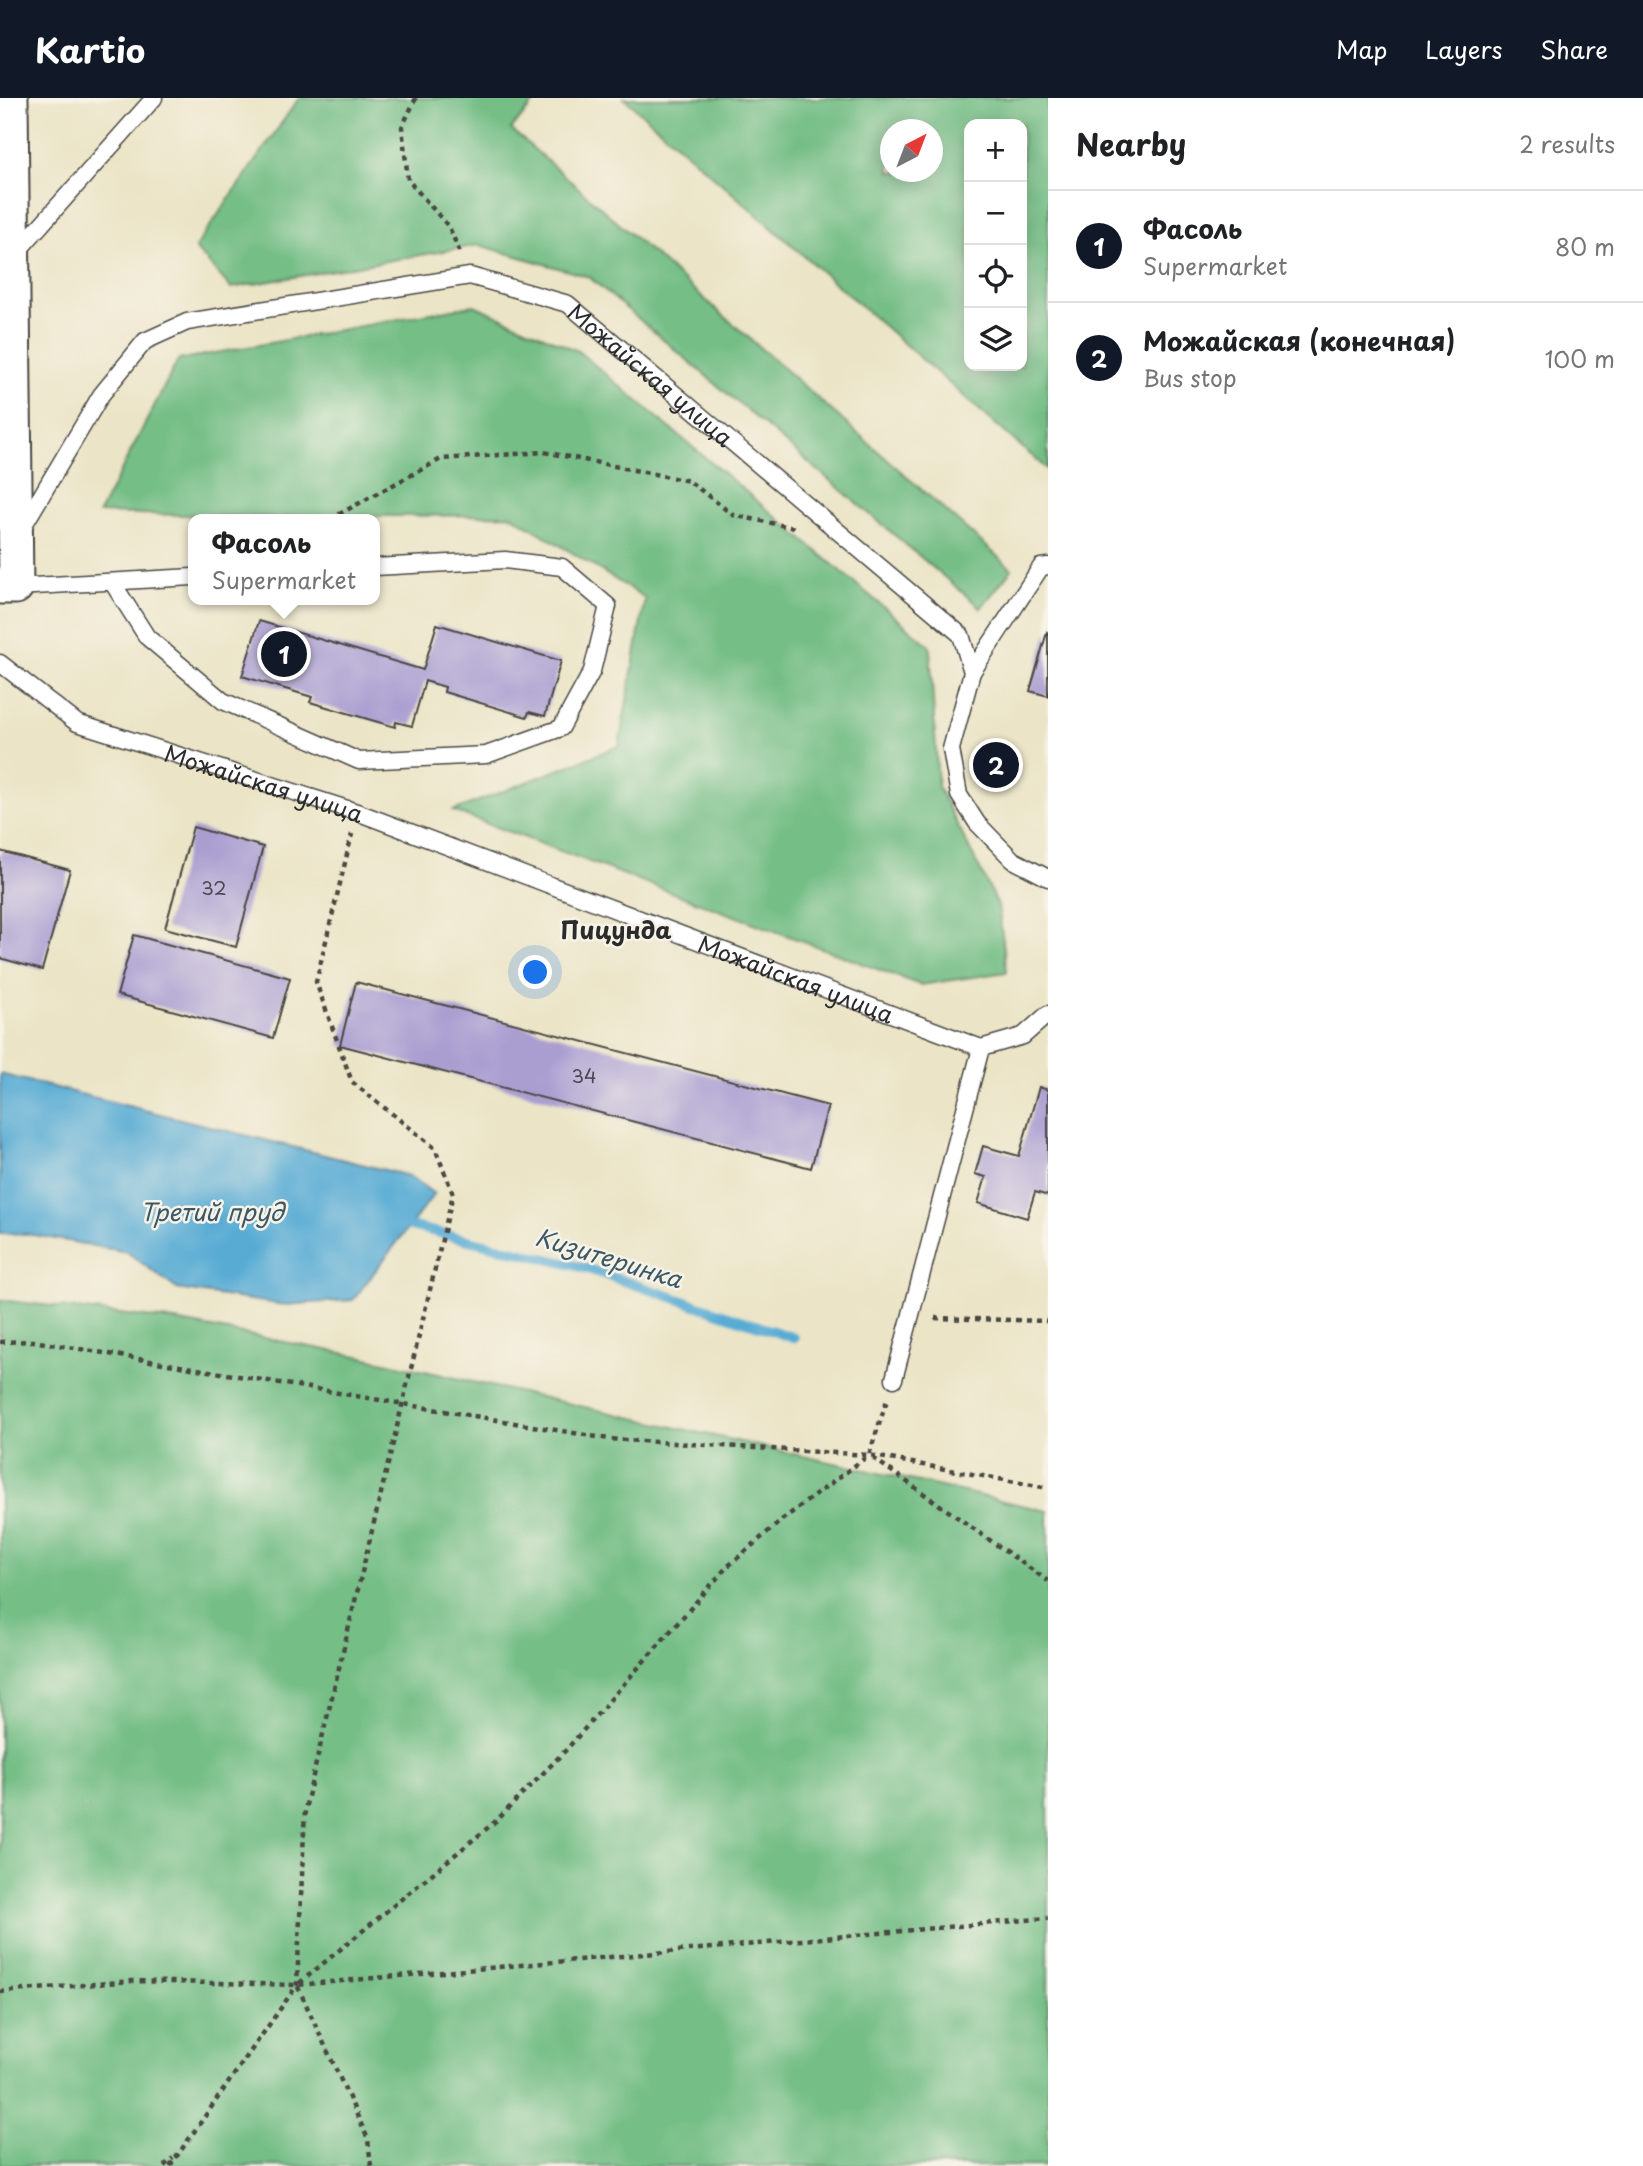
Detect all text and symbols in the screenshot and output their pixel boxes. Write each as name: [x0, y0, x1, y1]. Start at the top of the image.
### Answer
text: Kartio: [35, 24, 145, 74]
text: Map: [1336, 31, 1387, 67]
text: Layers: [1425, 31, 1502, 67]
text: Share: [1540, 31, 1608, 67]
north arrow: [880, 119, 943, 182]
map controls: [964, 119, 1027, 371]
button: +: [964, 119, 1027, 182]
text: Nearby: [1076, 121, 1186, 166]
text: 2 results: [1519, 126, 1615, 161]
button: −: [964, 182, 1027, 245]
text: Фасоль: [1143, 209, 1242, 248]
text: 1: [1094, 229, 1105, 264]
text: 80 m: [1555, 229, 1615, 264]
button: locate: [964, 245, 1027, 308]
text: Supermarket: [1143, 248, 1287, 283]
street label: Можайская улица: [561, 294, 742, 454]
button: layers: [964, 308, 1027, 371]
text: Можайская (конечная): [1143, 321, 1455, 360]
text: 2: [1091, 341, 1107, 376]
text: 100 m: [1545, 341, 1615, 376]
text: Bus stop: [1143, 360, 1237, 395]
popup: [188, 514, 380, 605]
text: Фасоль: [212, 523, 311, 562]
text: Supermarket: [212, 562, 356, 597]
pin: 1: [261, 628, 307, 680]
street label: Можайская улица: [160, 735, 368, 831]
pin: 2: [973, 739, 1019, 791]
house number: 32: [201, 873, 227, 901]
district label: Пицунда: [560, 911, 672, 947]
street label: Можайская улица: [693, 925, 900, 1031]
your location: [518, 955, 552, 989]
house number: 34: [571, 1061, 597, 1089]
water label: Третий пруд: [140, 1193, 286, 1229]
water label: Кизитеринка: [531, 1218, 688, 1297]

